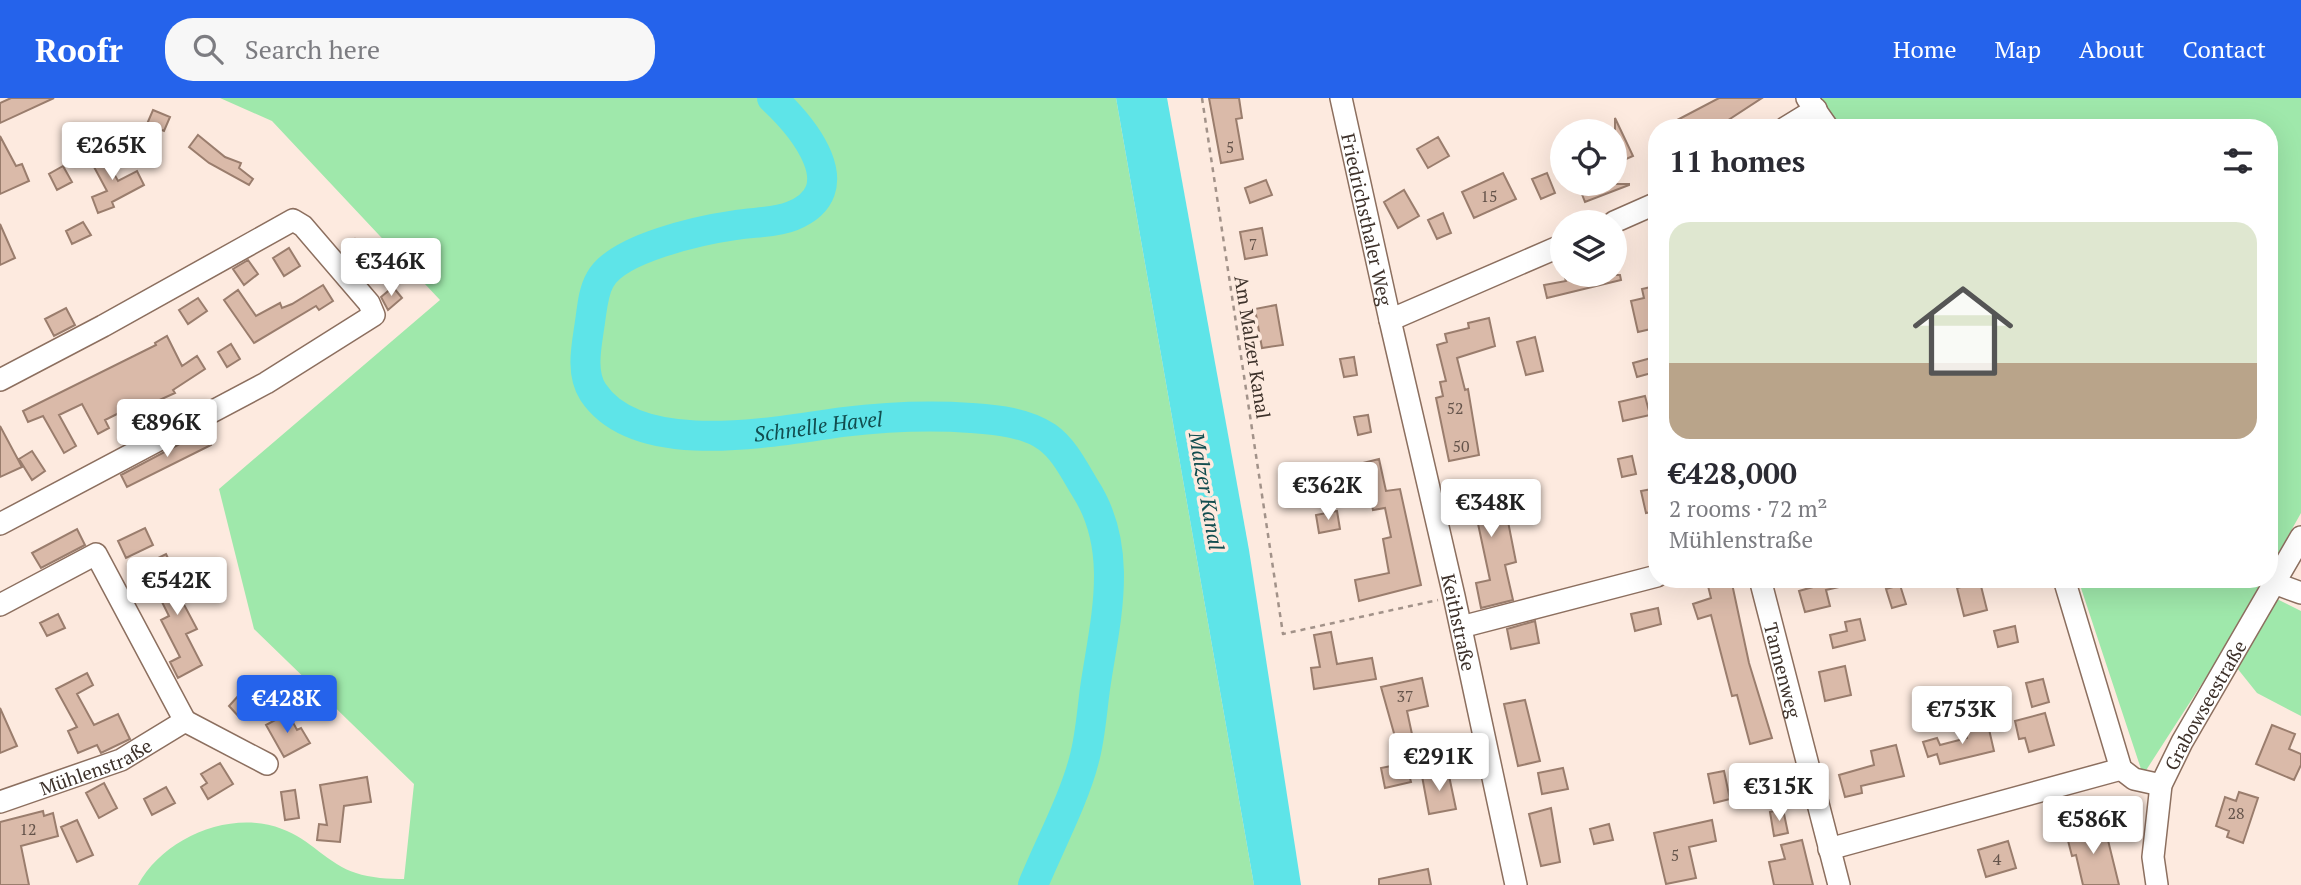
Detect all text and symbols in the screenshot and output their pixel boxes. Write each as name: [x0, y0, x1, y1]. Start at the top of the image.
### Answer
search box: [165, 18, 655, 81]
text: Roofr: [35, 28, 123, 71]
icon: search: [189, 30, 227, 68]
text: Search here: [245, 32, 380, 66]
text: Home: [1893, 33, 1957, 65]
text: Map: [1995, 33, 2041, 65]
text: About: [2079, 33, 2145, 65]
text: Contact: [2183, 33, 2266, 65]
map controls: [1550, 119, 1627, 287]
button: locate: [1550, 119, 1627, 196]
pin: €265K: [63, 122, 161, 182]
text: €265K: [78, 129, 146, 160]
street label: Friedrichsthaler Weg: [1337, 131, 1399, 309]
house number: 5: [1226, 136, 1234, 158]
text: 11 homes: [1669, 141, 1805, 181]
icon: filters: [2219, 142, 2257, 180]
house number: 15: [1480, 185, 1498, 207]
button: layers: [1550, 210, 1627, 287]
house number: 7: [1249, 233, 1257, 255]
pin: €346K: [342, 238, 440, 298]
text: €346K: [357, 245, 425, 276]
icon: home: [1900, 268, 2026, 394]
street label: Am Malzer Kanal: [1229, 274, 1277, 420]
house number: 52: [1446, 397, 1464, 419]
pin: €896K: [118, 400, 216, 459]
water label: Schnelle Havel: [752, 404, 884, 448]
text: €896K: [133, 406, 201, 437]
water label: Malzer Kanal: [1183, 429, 1231, 553]
house number: 50: [1452, 435, 1470, 457]
text: €428,000: [1669, 453, 1797, 493]
pin: €362K: [1279, 462, 1377, 522]
text: €362K: [1294, 469, 1362, 500]
pin: €348K: [1442, 480, 1540, 539]
text: €348K: [1457, 486, 1525, 517]
text: 2 rooms · 72 m²: [1669, 493, 1828, 524]
text: Mühlenstraße: [1669, 524, 1813, 555]
pin: €542K: [128, 558, 226, 617]
text: €542K: [143, 564, 211, 595]
street label: Keithstraße: [1437, 571, 1482, 673]
street label: Tannenweg: [1759, 620, 1808, 721]
street label: Grabowseestraße: [2158, 635, 2251, 774]
pin: €428K: [238, 676, 336, 735]
text: €428K: [253, 682, 321, 713]
house number: 37: [1396, 685, 1414, 707]
pin: €753K: [1913, 686, 2011, 746]
text: €753K: [1928, 693, 1996, 724]
street label: Mühlenstraße: [36, 732, 156, 800]
pin: €291K: [1390, 734, 1488, 793]
text: €291K: [1405, 740, 1473, 771]
pin: €315K: [1730, 764, 1828, 823]
text: €315K: [1745, 770, 1813, 801]
pin: €586K: [2044, 796, 2142, 856]
house number: 28: [2227, 802, 2245, 824]
text: €586K: [2059, 803, 2127, 834]
house number: 12: [19, 818, 37, 840]
house number: 5: [1671, 844, 1679, 866]
house number: 4: [1993, 848, 2002, 870]

